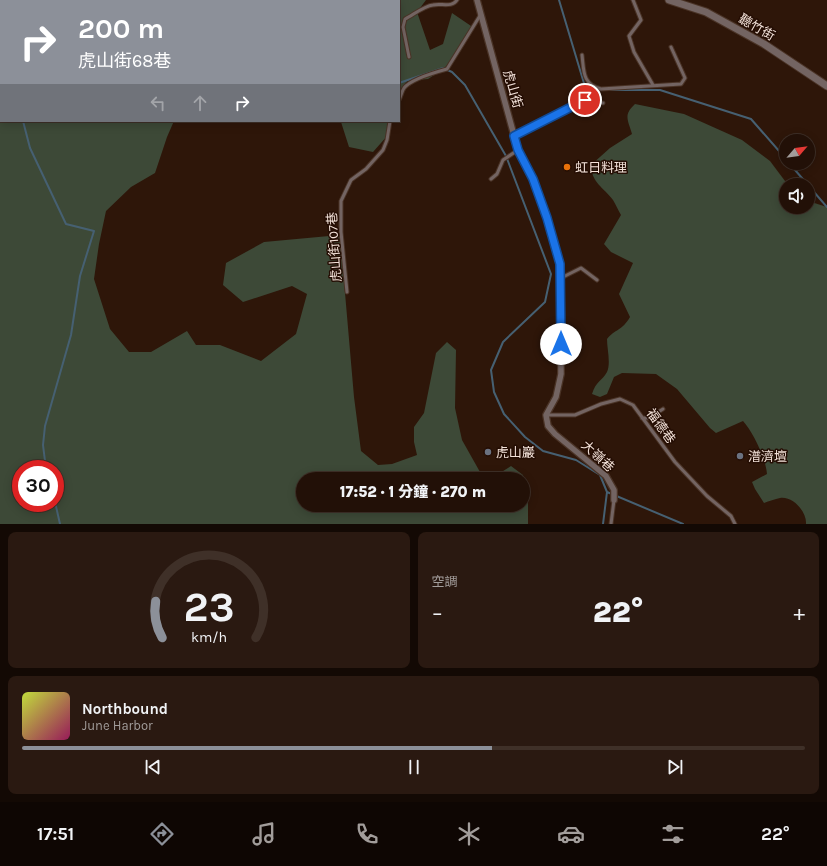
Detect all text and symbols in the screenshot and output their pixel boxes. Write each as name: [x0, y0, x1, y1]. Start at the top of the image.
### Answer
street label: 聽竹街: [736, 11, 778, 43]
text: 200 m: [78, 12, 164, 45]
icon: right: [12, 16, 64, 68]
text: 虎山街68巷: [78, 50, 171, 72]
street label: 虎山街: [500, 68, 526, 110]
pin: [568, 83, 602, 117]
icon: arrive: [574, 89, 596, 111]
icon: left: [147, 92, 169, 114]
icon: ahead: [189, 92, 211, 114]
icon: right: [231, 92, 253, 114]
north arrow: [779, 134, 815, 170]
map controls: [779, 134, 815, 214]
place label: 虹日料理: [575, 160, 627, 175]
marker: 虹日料理: [562, 162, 572, 172]
button: sound: [779, 178, 815, 214]
street label: 虎山街107巷: [324, 211, 344, 283]
position arrow: [540, 323, 582, 365]
street label: 福德巷: [643, 406, 679, 446]
street label: 大嶺巷: [578, 437, 618, 475]
place label: 虎山巖: [496, 445, 535, 460]
marker: 虎山巖: [483, 447, 493, 457]
place label: 潽濟壇: [748, 449, 787, 464]
marker: 潽濟壇: [735, 451, 745, 461]
speed limit sign: 30: [12, 460, 64, 512]
text: 17:52 · 1 分鐘 · 270 m: [340, 483, 486, 501]
text: 空調: [432, 574, 458, 589]
text: 23: [183, 583, 234, 631]
text: 22°: [593, 594, 644, 630]
text: −: [432, 600, 443, 626]
text: +: [793, 600, 805, 626]
text: km/h: [191, 629, 227, 646]
text: Northbound: [82, 700, 168, 718]
text: June Harbor: [82, 718, 153, 733]
icon: previous: [142, 756, 164, 778]
icon: pause: [403, 756, 425, 778]
icon: next: [664, 756, 686, 778]
icon: directions: [148, 820, 176, 848]
icon: music: [250, 820, 278, 848]
icon: phone: [353, 820, 381, 848]
icon: climate: [455, 820, 483, 848]
icon: car: [557, 820, 585, 848]
icon: filters: [659, 820, 687, 848]
text: 17:51: [37, 823, 74, 845]
text: 22°: [761, 823, 790, 845]

